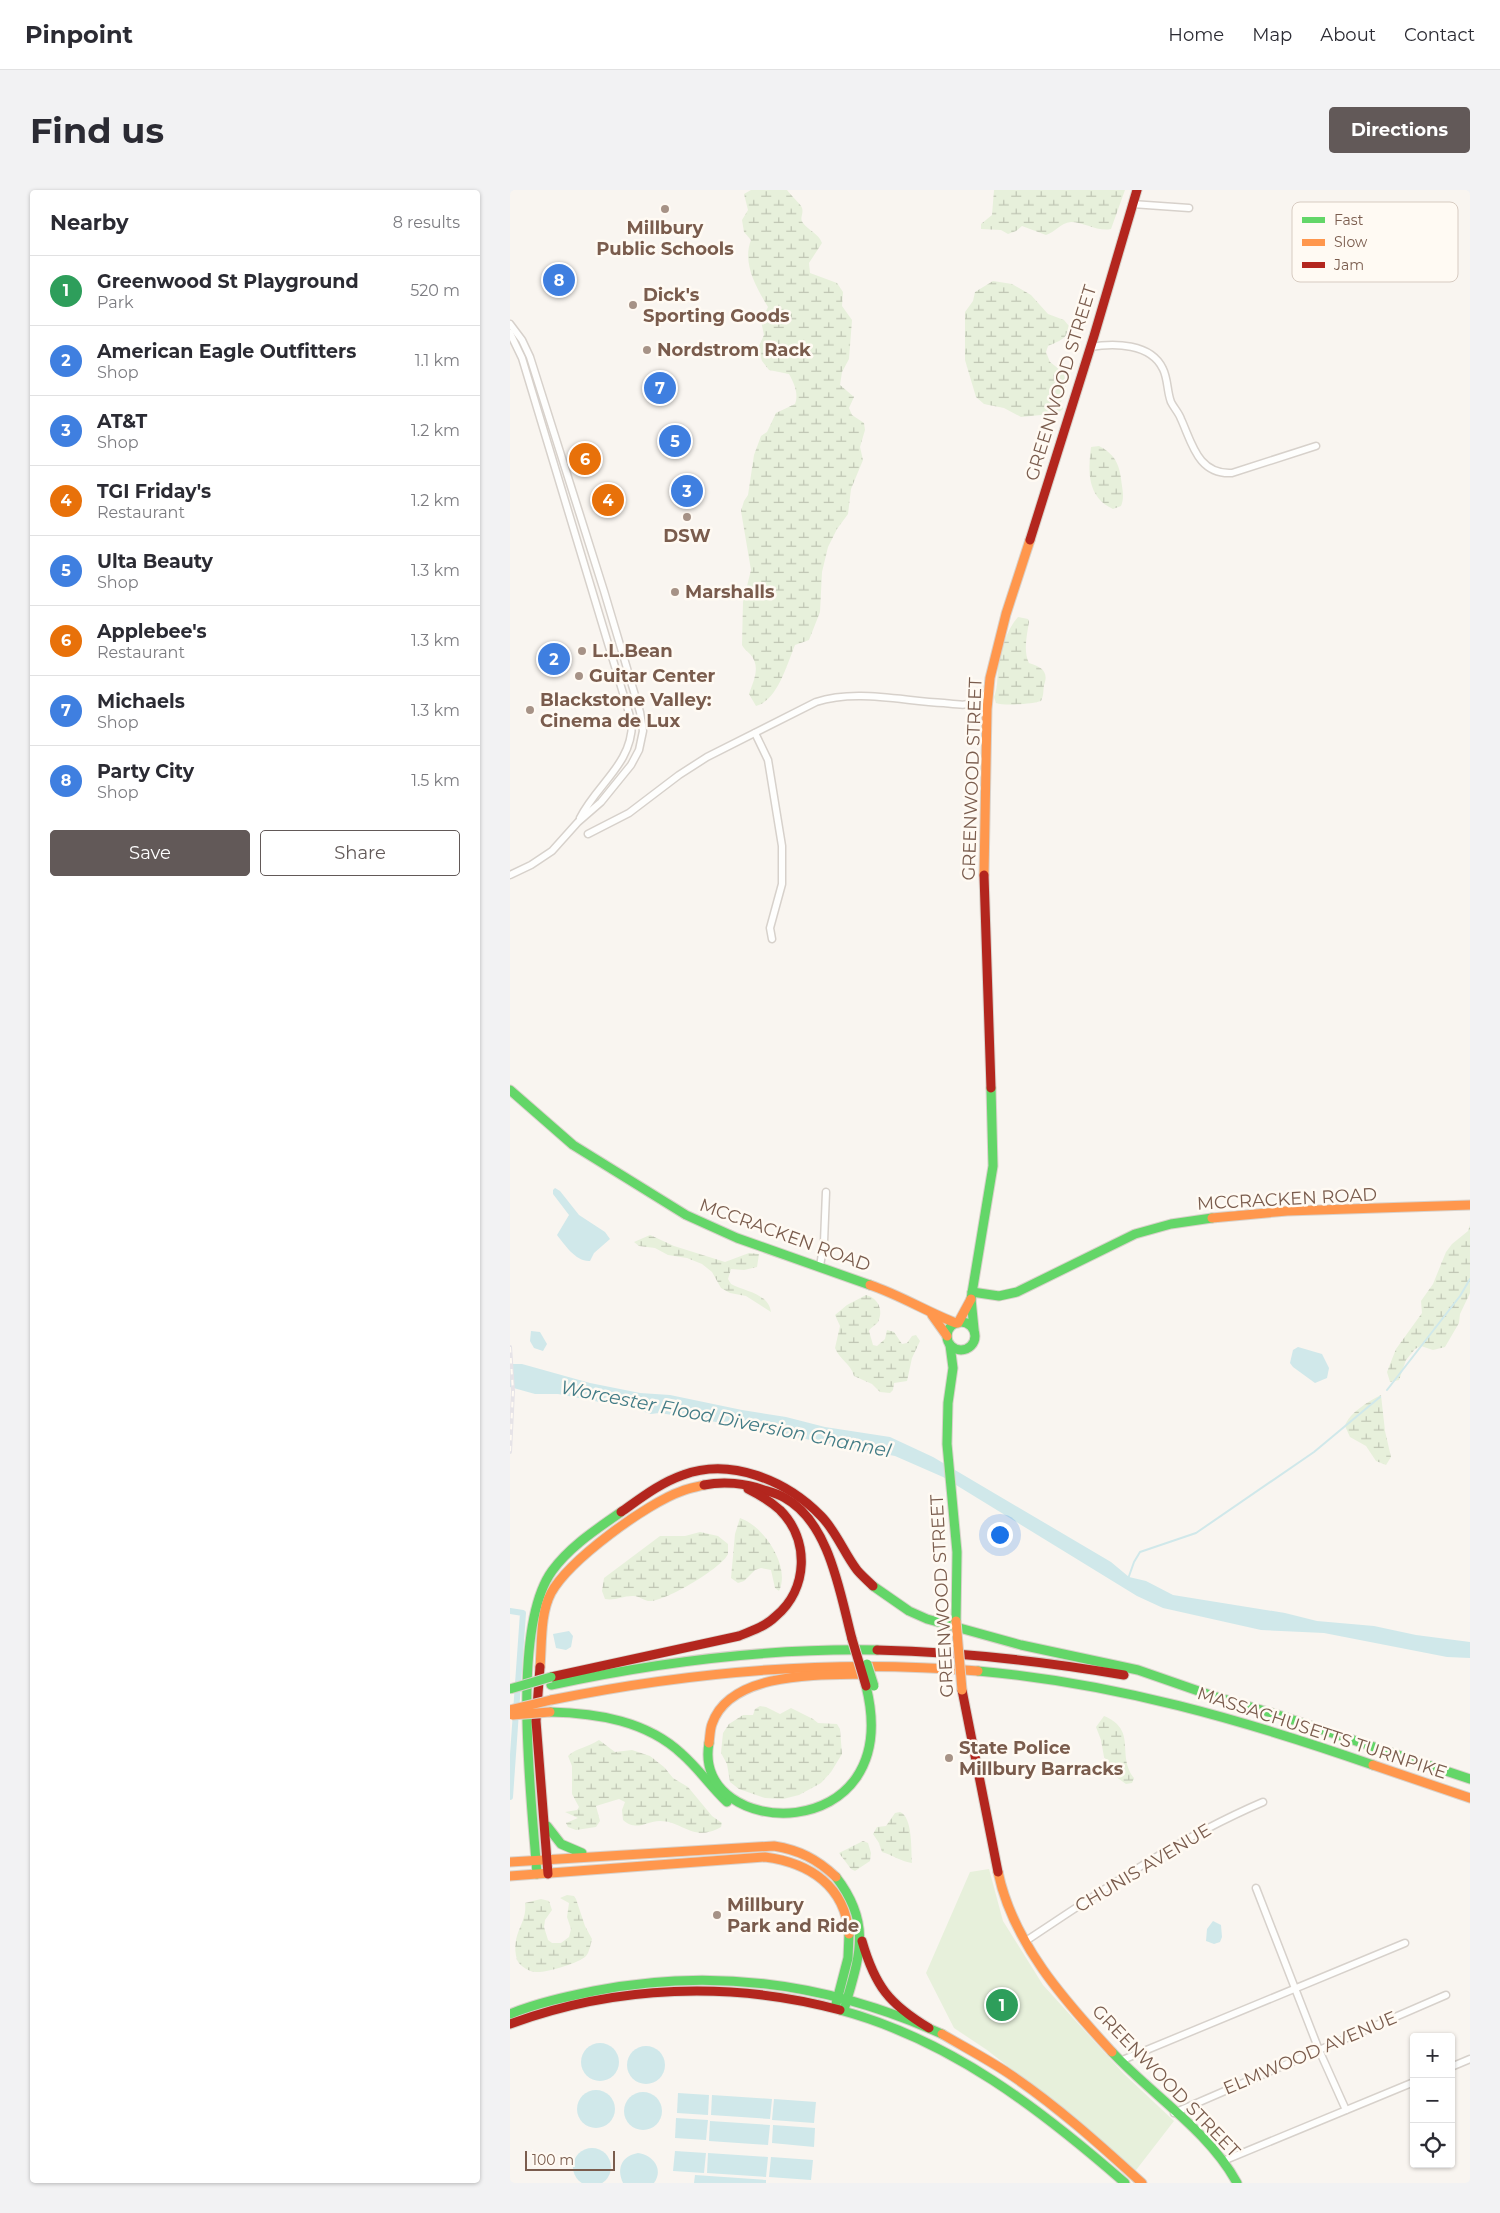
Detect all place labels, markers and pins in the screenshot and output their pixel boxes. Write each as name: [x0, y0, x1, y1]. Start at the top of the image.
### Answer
marker: Millbury Public Schools: [659, 203, 671, 215]
place label: Millbury Public Schools: [596, 217, 734, 260]
pin: 8: [543, 261, 575, 299]
place label: Dick's Sporting Goods: [643, 284, 790, 327]
marker: Dick's Sporting Goods: [627, 299, 639, 311]
place label: Nordstrom Rack: [657, 339, 811, 361]
marker: Nordstrom Rack: [641, 344, 653, 356]
pin: 7: [644, 369, 676, 407]
pin: 5: [659, 422, 691, 460]
pin: 6: [569, 440, 601, 478]
pin: 3: [671, 472, 703, 510]
pin: 4: [592, 481, 624, 519]
marker: DSW: [681, 511, 693, 523]
place label: DSW: [663, 525, 711, 547]
place label: Marshalls: [685, 581, 775, 603]
marker: Marshalls: [669, 586, 681, 598]
pin: 2: [538, 640, 570, 678]
place label: L.L.Bean: [592, 640, 673, 662]
marker: L.L.Bean: [576, 645, 588, 657]
place label: Guitar Center: [589, 665, 716, 687]
marker: Guitar Center: [573, 670, 585, 682]
place label: Blackstone Valley: Cinema de Lux: [540, 689, 712, 732]
marker: Blackstone Valley: Cinema de Lux: [524, 704, 536, 716]
place label: State Police Millbury Barracks: [959, 1737, 1124, 1780]
marker: State Police Millbury Barracks: [943, 1752, 955, 1764]
place label: Millbury Park and Ride: [727, 1894, 859, 1937]
marker: Millbury Park and Ride: [711, 1909, 723, 1921]
pin: 1: [986, 1986, 1018, 2024]

